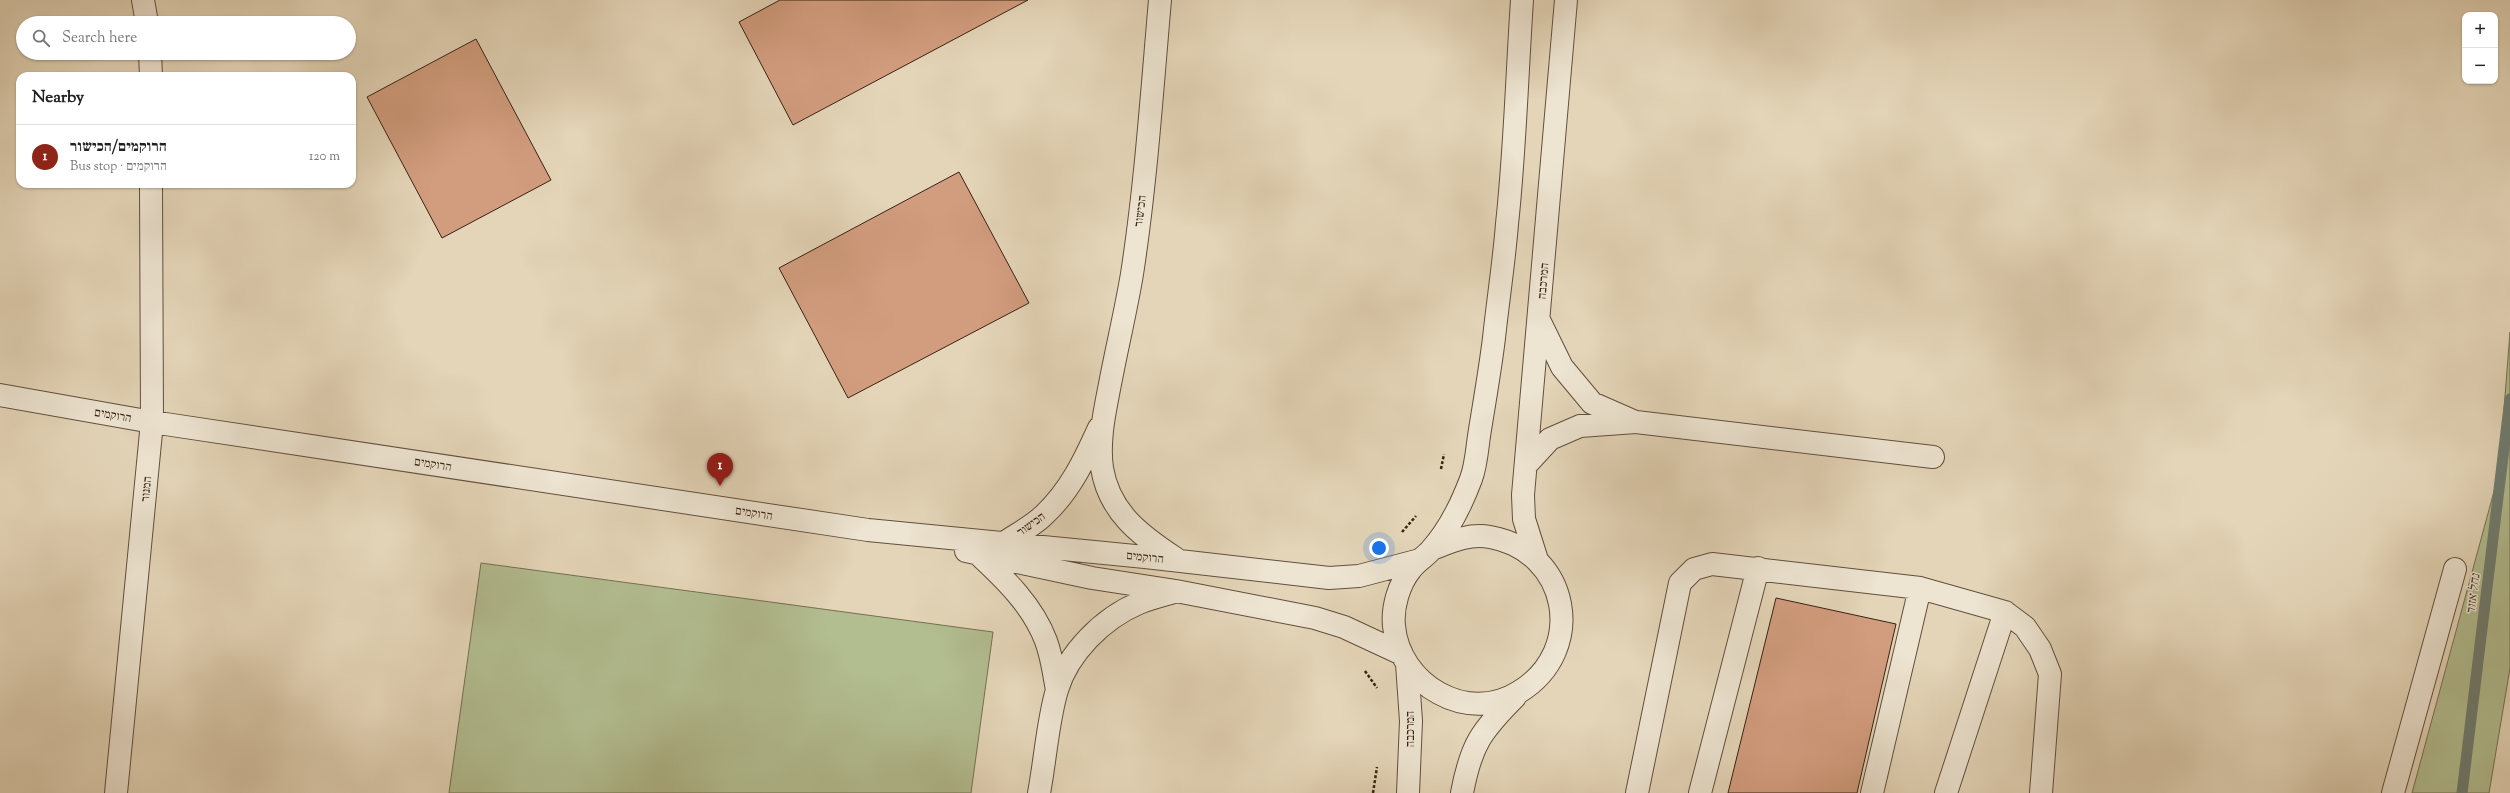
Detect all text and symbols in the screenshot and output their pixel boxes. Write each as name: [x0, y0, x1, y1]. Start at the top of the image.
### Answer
map controls: [2462, 12, 2498, 84]
button: +: [2462, 12, 2498, 48]
search box: [16, 16, 356, 60]
icon: search: [30, 27, 52, 49]
text: Search here: [62, 28, 137, 49]
button: −: [2462, 48, 2498, 84]
text: Nearby: [32, 86, 84, 110]
text: הרוקמים/הכישור: [70, 137, 167, 158]
text: 1: [43, 148, 47, 166]
text: 120 m: [309, 148, 340, 166]
text: Bus stop · הרוקמים: [70, 158, 167, 176]
street label: הכישור: [1130, 194, 1152, 228]
street label: המרכבה: [1533, 262, 1555, 300]
street label: הרוקמים: [93, 404, 133, 428]
street label: הרוקמים: [413, 453, 453, 477]
pin: 1: [707, 453, 733, 486]
street label: המנור: [137, 475, 157, 503]
street label: הרוקמים: [734, 502, 774, 526]
street label: הכישור: [1013, 508, 1050, 541]
your location: [1369, 538, 1389, 558]
street label: הרוקמים: [1125, 547, 1165, 569]
water label: נחל אזור: [2463, 571, 2486, 615]
street label: המרכבה: [1402, 711, 1420, 747]

